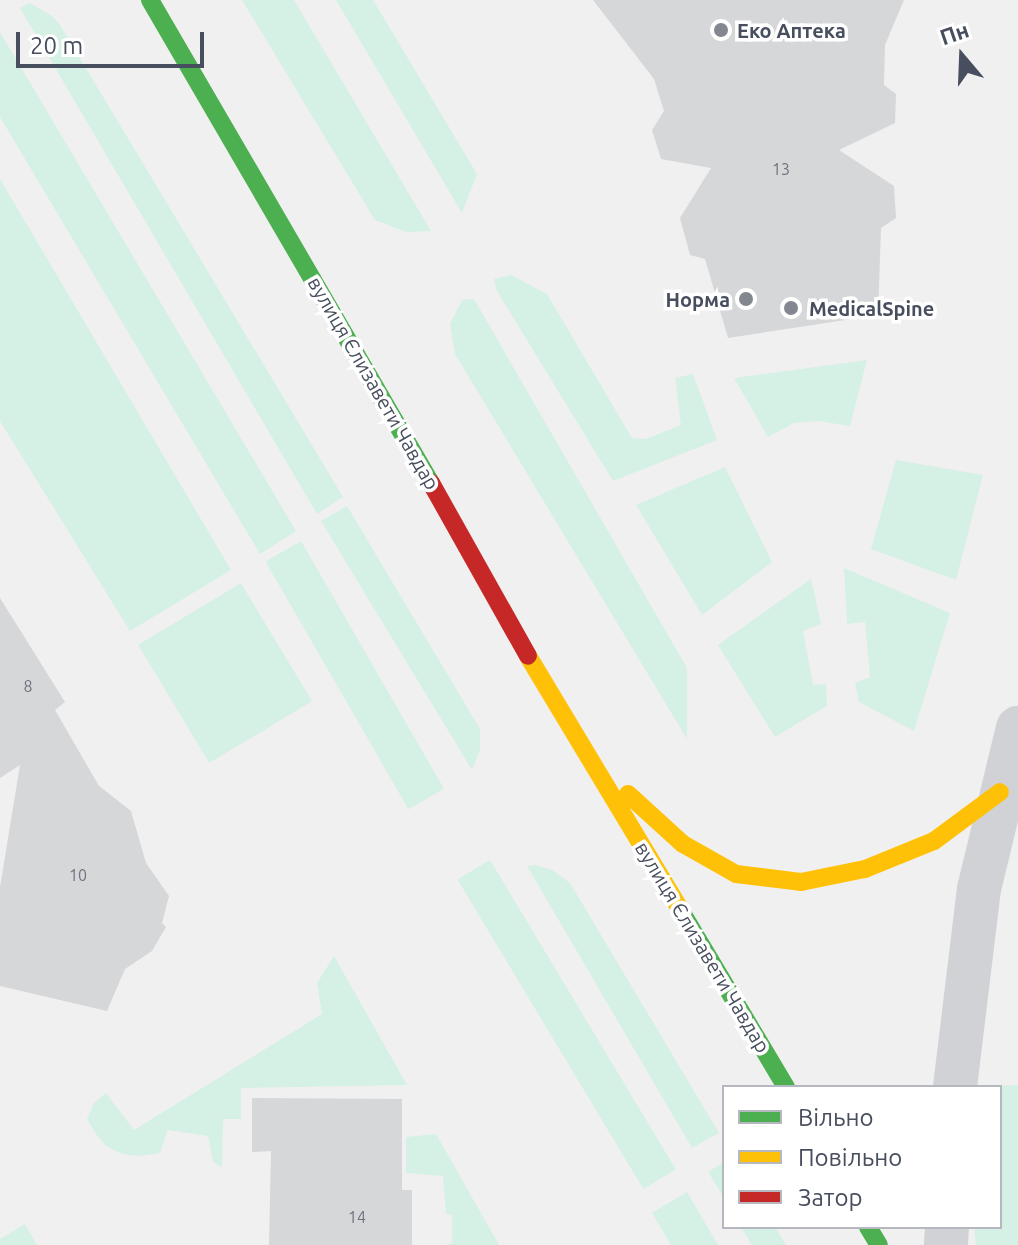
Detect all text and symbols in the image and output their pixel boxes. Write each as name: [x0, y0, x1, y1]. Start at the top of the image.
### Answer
scale bar: [20, 16, 208, 66]
north arrow: [922, 16, 1002, 96]
text: Пн: [936, 16, 972, 49]
place label: Еко Аптека: [737, 18, 846, 42]
marker: Еко Аптека: [712, 21, 730, 39]
text: 20 m: [30, 32, 83, 59]
house number: 13: [772, 159, 790, 179]
street label: вулиця Єлизавети Чавдар: [303, 272, 445, 494]
place label: Норма: [666, 287, 730, 311]
marker: Норма: [737, 290, 755, 308]
place label: MedicalSpine: [809, 296, 934, 320]
marker: MedicalSpine: [780, 297, 802, 319]
house number: 8: [23, 676, 33, 696]
street label: вулиця Єлизавети Чавдар: [630, 837, 776, 1057]
house number: 10: [69, 865, 87, 885]
legend: [722, 1085, 1002, 1229]
text: Вільно: [798, 1104, 874, 1131]
text: Повільно: [798, 1144, 902, 1171]
text: Затор: [798, 1184, 863, 1211]
house number: 14: [348, 1207, 366, 1227]

